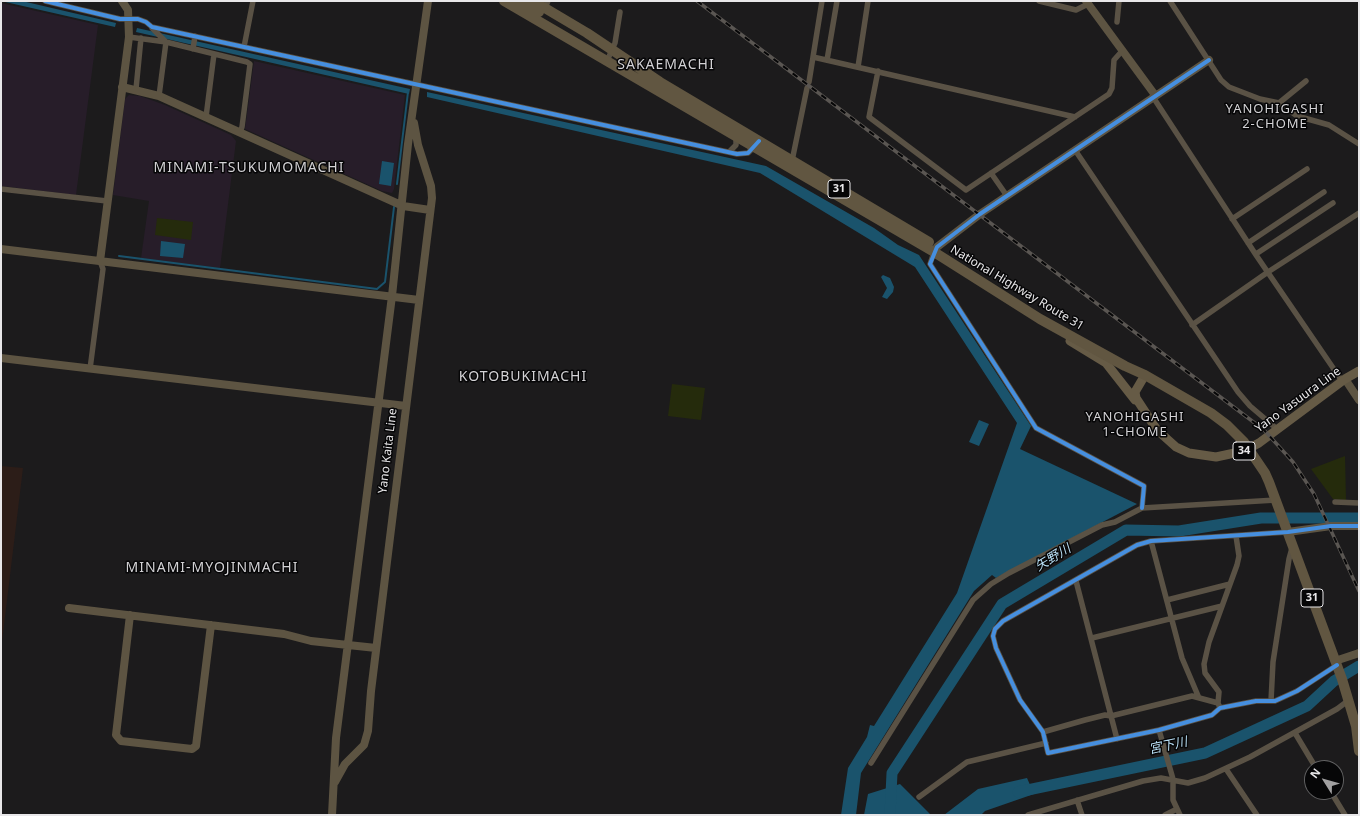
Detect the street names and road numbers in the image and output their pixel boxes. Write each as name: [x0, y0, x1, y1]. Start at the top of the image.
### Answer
road number: 31: [828, 180, 850, 198]
street label: National Highway Route 31: [948, 242, 1086, 334]
street label: Yano Yasuura Line: [1252, 364, 1344, 436]
street label: Yano Kaita Line: [376, 408, 400, 494]
road number: 34: [1233, 442, 1255, 460]
road number: 31: [1301, 589, 1323, 607]

